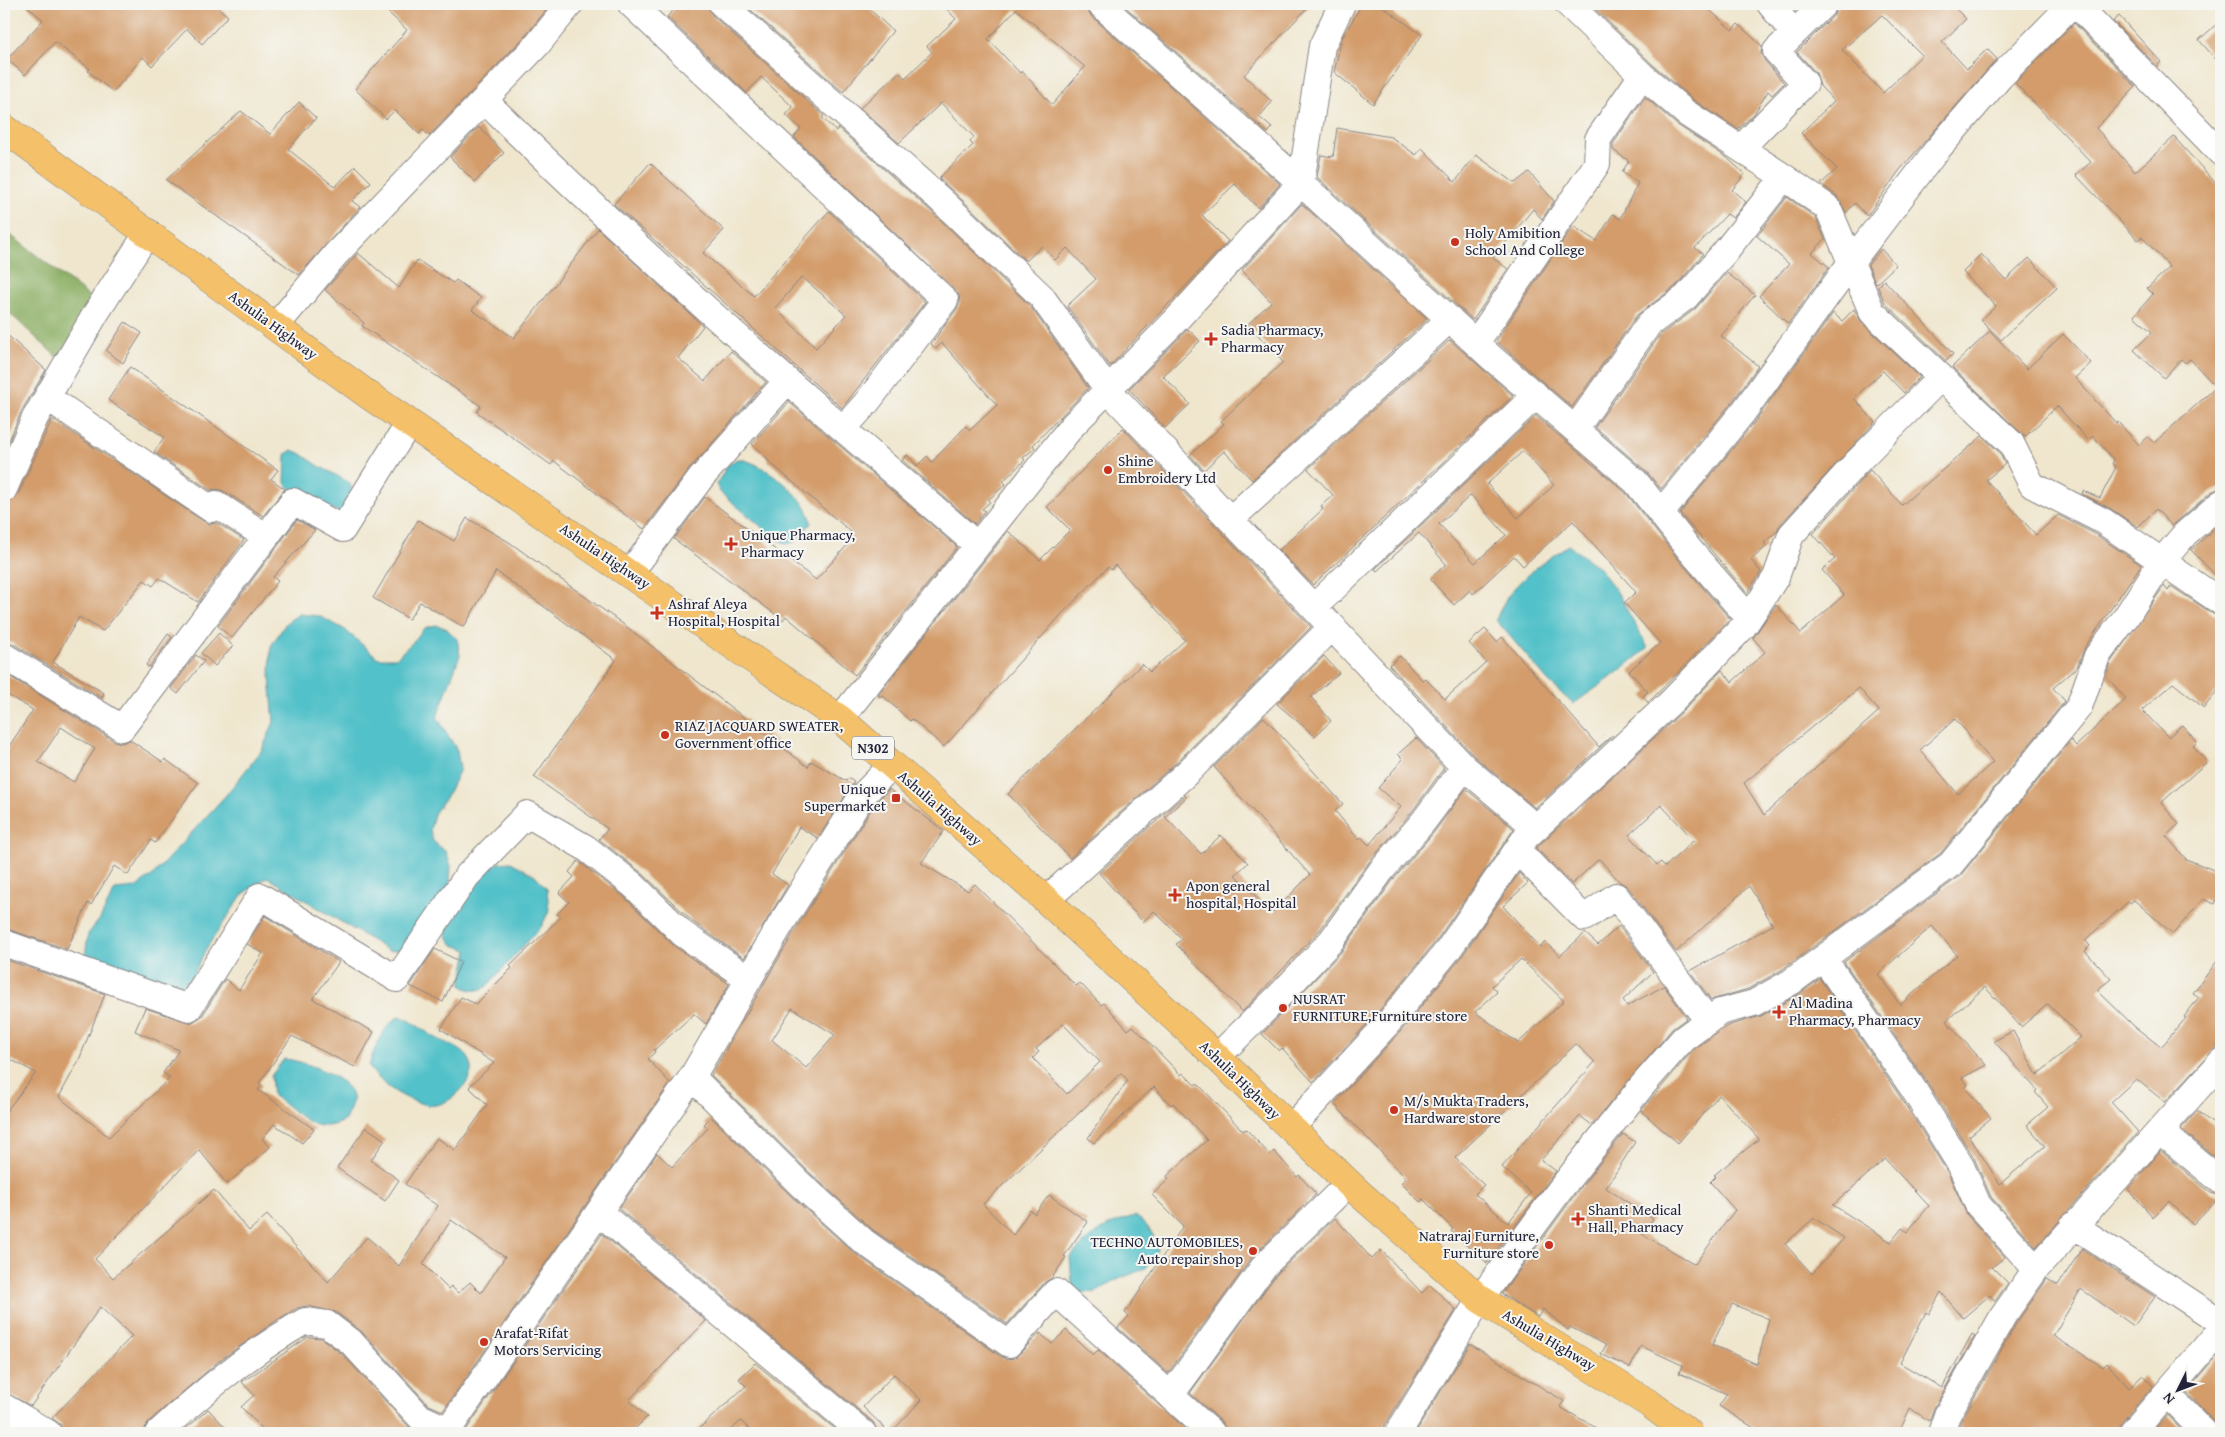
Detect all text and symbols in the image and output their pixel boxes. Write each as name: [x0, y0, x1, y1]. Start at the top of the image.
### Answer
place label: Holy Amibition School And College: [1465, 222, 1585, 260]
marker: Holy Amibition School And College: [1449, 236, 1461, 248]
street label: Ashulia Highway: [224, 285, 323, 364]
place label: Sadia Pharmacy, Pharmacy: [1221, 319, 1324, 357]
marker: Sadia Pharmacy, Pharmacy: [1205, 333, 1217, 345]
place label: Shine Embroidery Ltd: [1118, 450, 1216, 488]
marker: Shine Embroidery Ltd: [1102, 464, 1114, 476]
street label: Ashulia Highway: [556, 517, 655, 594]
place label: Unique Pharmacy, Pharmacy: [741, 524, 856, 562]
marker: Unique Pharmacy, Pharmacy: [725, 538, 737, 550]
place label: Ashraf Aleya Hospital, Hospital: [668, 593, 780, 631]
marker: Ashraf Aleya Hospital, Hospital: [650, 606, 664, 620]
place label: RIAZ JACQUARD SWEATER, Government office: [675, 715, 843, 753]
marker: RIAZ JACQUARD SWEATER, Government office: [659, 729, 671, 741]
road number: N302: [852, 736, 894, 760]
street label: Ashulia Highway: [894, 765, 987, 850]
place label: Unique Supermarket: [804, 778, 887, 816]
marker: Unique Supermarket: [890, 792, 902, 804]
place label: Apon general hospital, Hospital: [1186, 875, 1296, 913]
marker: Apon general hospital, Hospital: [1168, 888, 1182, 902]
place label: NUSRAT FURNITURE,Furniture store: [1293, 988, 1467, 1026]
place label: Al Madina Pharmacy, Pharmacy: [1789, 992, 1921, 1030]
marker: NUSRAT FURNITURE,Furniture store: [1277, 1002, 1289, 1014]
marker: Al Madina Pharmacy, Pharmacy: [1773, 1006, 1785, 1018]
street label: Ashulia Highway: [1195, 1035, 1286, 1124]
place label: M/s Mukta Traders, Hardware store: [1404, 1090, 1529, 1128]
marker: M/s Mukta Traders, Hardware store: [1388, 1104, 1400, 1116]
place label: Shanti Medical Hall, Pharmacy: [1588, 1199, 1684, 1237]
marker: Shanti Medical Hall, Pharmacy: [1572, 1213, 1584, 1225]
place label: Natraraj Furniture, Furniture store: [1419, 1225, 1539, 1263]
place label: TECHNO AUTOMOBILES, Auto repair shop: [1090, 1231, 1243, 1269]
marker: Natraraj Furniture, Furniture store: [1543, 1239, 1555, 1251]
marker: TECHNO AUTOMOBILES, Auto repair shop: [1247, 1245, 1259, 1257]
street label: Ashulia Highway: [1499, 1303, 1600, 1376]
place label: Arafat-Rifat Motors Servicing: [494, 1322, 602, 1360]
marker: Arafat-Rifat Motors Servicing: [478, 1336, 490, 1348]
north arrow: [2152, 1364, 2202, 1414]
text: N: [2157, 1388, 2179, 1409]

